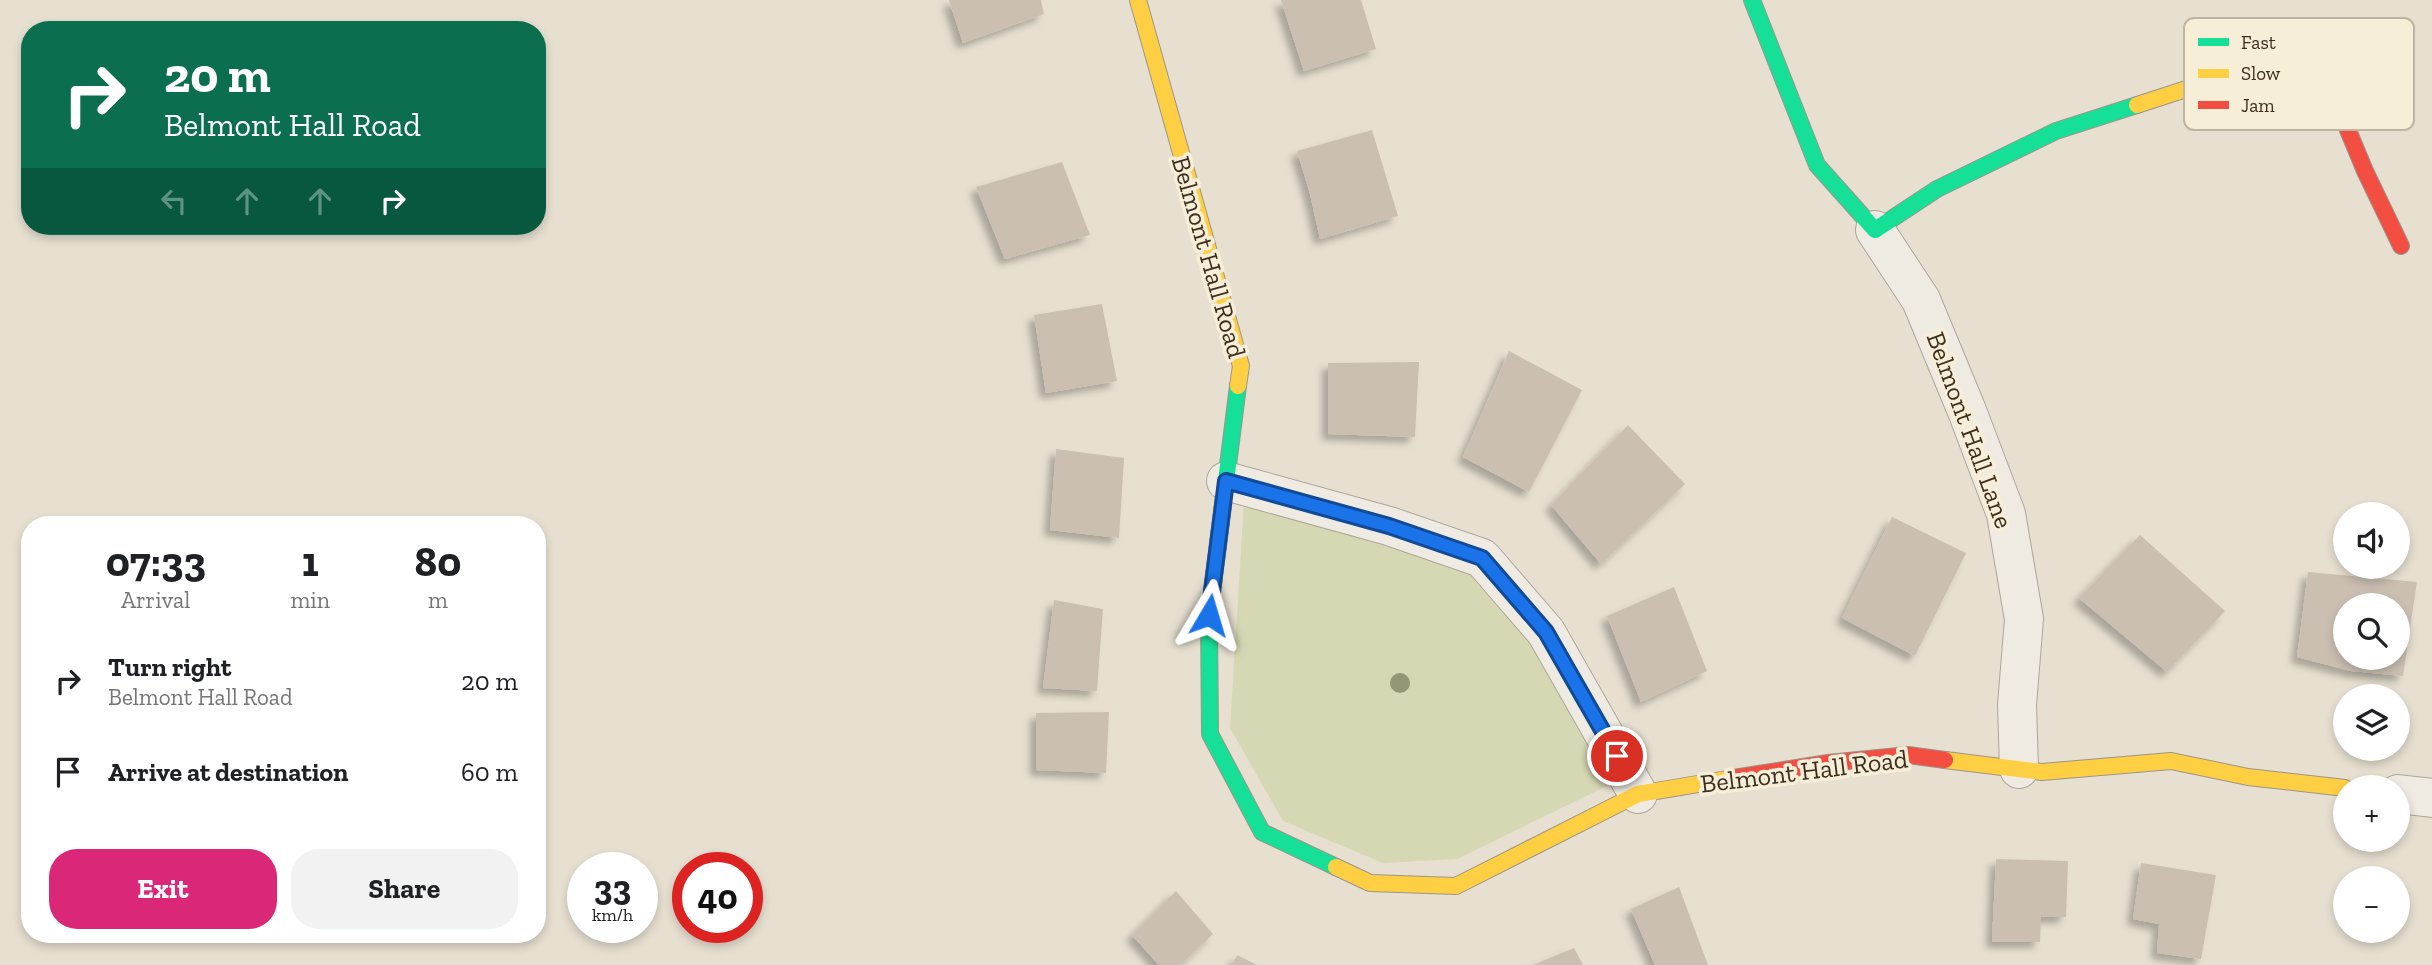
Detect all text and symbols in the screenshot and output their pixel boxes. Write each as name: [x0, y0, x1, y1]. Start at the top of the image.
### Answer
legend: [2184, 18, 2414, 130]
text: Fast: [2241, 31, 2276, 54]
text: 20 m: [164, 46, 271, 105]
icon: right: [49, 49, 140, 140]
text: Slow: [2241, 62, 2281, 85]
text: Jam: [2241, 94, 2275, 117]
text: Belmont Hall Road: [164, 106, 421, 144]
street label: Belmont Hall Road: [1165, 152, 1253, 362]
icon: left: [155, 182, 193, 220]
icon: ahead: [228, 182, 266, 220]
icon: ahead: [301, 182, 339, 220]
icon: right: [374, 182, 412, 220]
street label: Belmont Hall Lane: [1920, 327, 2020, 533]
map controls: [2333, 502, 2410, 943]
button: sound: [2333, 502, 2410, 579]
text: 07:33: [106, 536, 206, 587]
text: 1: [302, 536, 319, 587]
text: 80: [415, 536, 461, 587]
position arrow: [1172, 578, 1246, 652]
text: Arrival: [121, 586, 190, 614]
text: min: [290, 586, 330, 614]
text: m: [428, 586, 448, 614]
button: search: [2333, 593, 2410, 670]
text: Turn right: [108, 651, 231, 683]
icon: right: [49, 662, 87, 700]
text: 20 m: [461, 665, 518, 697]
text: Belmont Hall Road: [108, 683, 293, 711]
button: layers: [2333, 684, 2410, 761]
pin: [1587, 726, 1647, 786]
icon: arrive: [1598, 737, 1636, 775]
street label: Belmont Hall Road: [1699, 742, 1909, 800]
icon: arrive: [49, 753, 87, 791]
text: Arrive at destination: [108, 756, 348, 788]
text: 60 m: [461, 756, 518, 788]
button: +: [2333, 775, 2410, 852]
button: Exit: [49, 849, 277, 929]
button: Share: [291, 849, 518, 929]
speed limit sign: 40: [672, 852, 763, 943]
button: −: [2333, 866, 2410, 943]
text: 33: [594, 867, 631, 909]
text: km/h: [592, 904, 633, 926]

